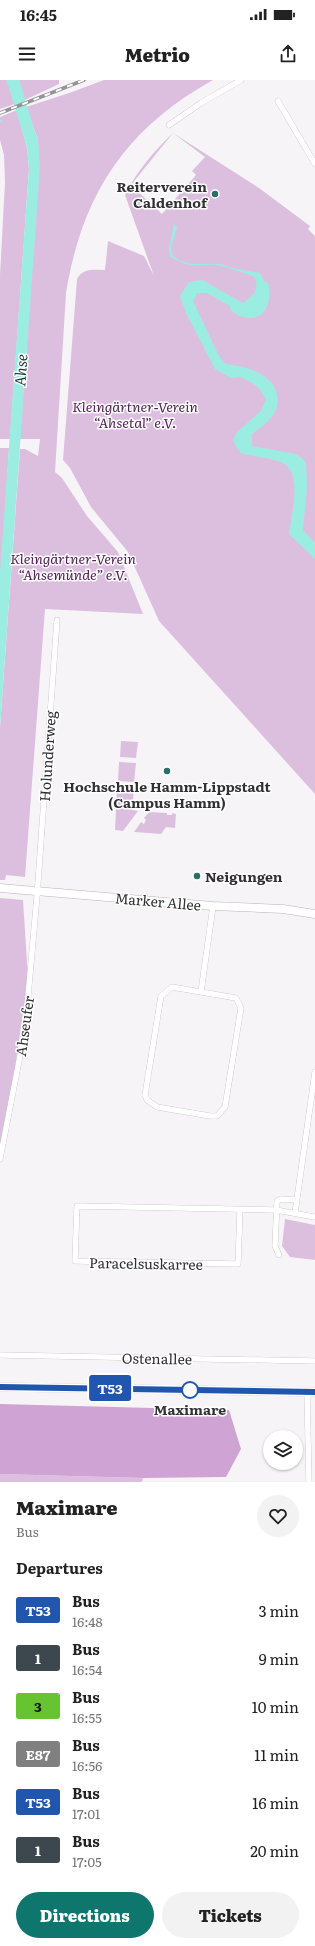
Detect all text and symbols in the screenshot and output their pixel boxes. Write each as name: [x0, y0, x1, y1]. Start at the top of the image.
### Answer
text: 16:45: [20, 3, 57, 26]
text: Metrio: [125, 41, 190, 68]
icon: menu: [16, 43, 38, 65]
icon: share: [277, 43, 299, 65]
place label: Reiterverein Caldenhof: [116, 176, 209, 212]
marker: Reiterverein Caldenhof: [210, 189, 220, 199]
water label: Ahse: [7, 353, 33, 387]
park label: Kleingärtner-Verein “Ahsetal” e.V.: [72, 396, 198, 432]
park label: Kleingärtner-Verein “Ahsemünde” e.V.: [10, 548, 136, 584]
street label: Holunderweg: [34, 710, 60, 802]
marker: Hochschule Hamm-Lippstadt (Campus Hamm): [162, 766, 172, 776]
place label: Hochschule Hamm-Lippstadt (Campus Hamm): [63, 776, 272, 812]
place label: Neigungen: [205, 866, 283, 886]
marker: Neigungen: [192, 871, 202, 881]
street label: Marker Allee: [114, 887, 202, 915]
street label: Ahseufer: [10, 994, 38, 1058]
street label: Paracelsuskarree: [89, 1252, 203, 1274]
street label: Ostenallee: [122, 1347, 192, 1369]
line badge: T53: [87, 1375, 133, 1401]
text: T53: [97, 1378, 123, 1398]
marker: Maximare: [181, 1381, 199, 1399]
place label: Maximare: [154, 1399, 226, 1419]
map controls: [263, 1430, 303, 1470]
button: layers: [263, 1430, 303, 1470]
text: Maximare: [16, 1493, 118, 1521]
button: heart: [257, 1495, 299, 1537]
text: Bus: [16, 1522, 39, 1541]
text: Departures: [16, 1556, 103, 1579]
text: Bus: [72, 1589, 100, 1612]
text: 3 min: [258, 1599, 299, 1622]
text: T53: [25, 1600, 51, 1620]
text: 16:48: [72, 1612, 103, 1631]
text: Bus: [72, 1637, 100, 1660]
text: 9 min: [259, 1647, 299, 1670]
text: 1: [35, 1648, 41, 1668]
text: 16:54: [72, 1660, 102, 1679]
text: Bus: [72, 1685, 100, 1708]
text: 10 min: [252, 1695, 299, 1718]
text: 3: [34, 1696, 42, 1716]
text: 16:55: [72, 1708, 102, 1727]
text: Bus: [72, 1733, 100, 1756]
text: 11 min: [254, 1743, 299, 1766]
text: E87: [26, 1744, 50, 1764]
text: 16:56: [72, 1756, 102, 1775]
text: Bus: [72, 1781, 100, 1804]
text: 16 min: [252, 1791, 299, 1814]
text: T53: [25, 1792, 51, 1812]
text: 17:01: [72, 1804, 100, 1823]
text: Bus: [72, 1829, 100, 1852]
text: 20 min: [250, 1839, 299, 1862]
text: 1: [35, 1840, 41, 1860]
text: 17:05: [72, 1852, 102, 1871]
button: Directions: [16, 1892, 154, 1938]
button: Tickets: [162, 1892, 299, 1938]

